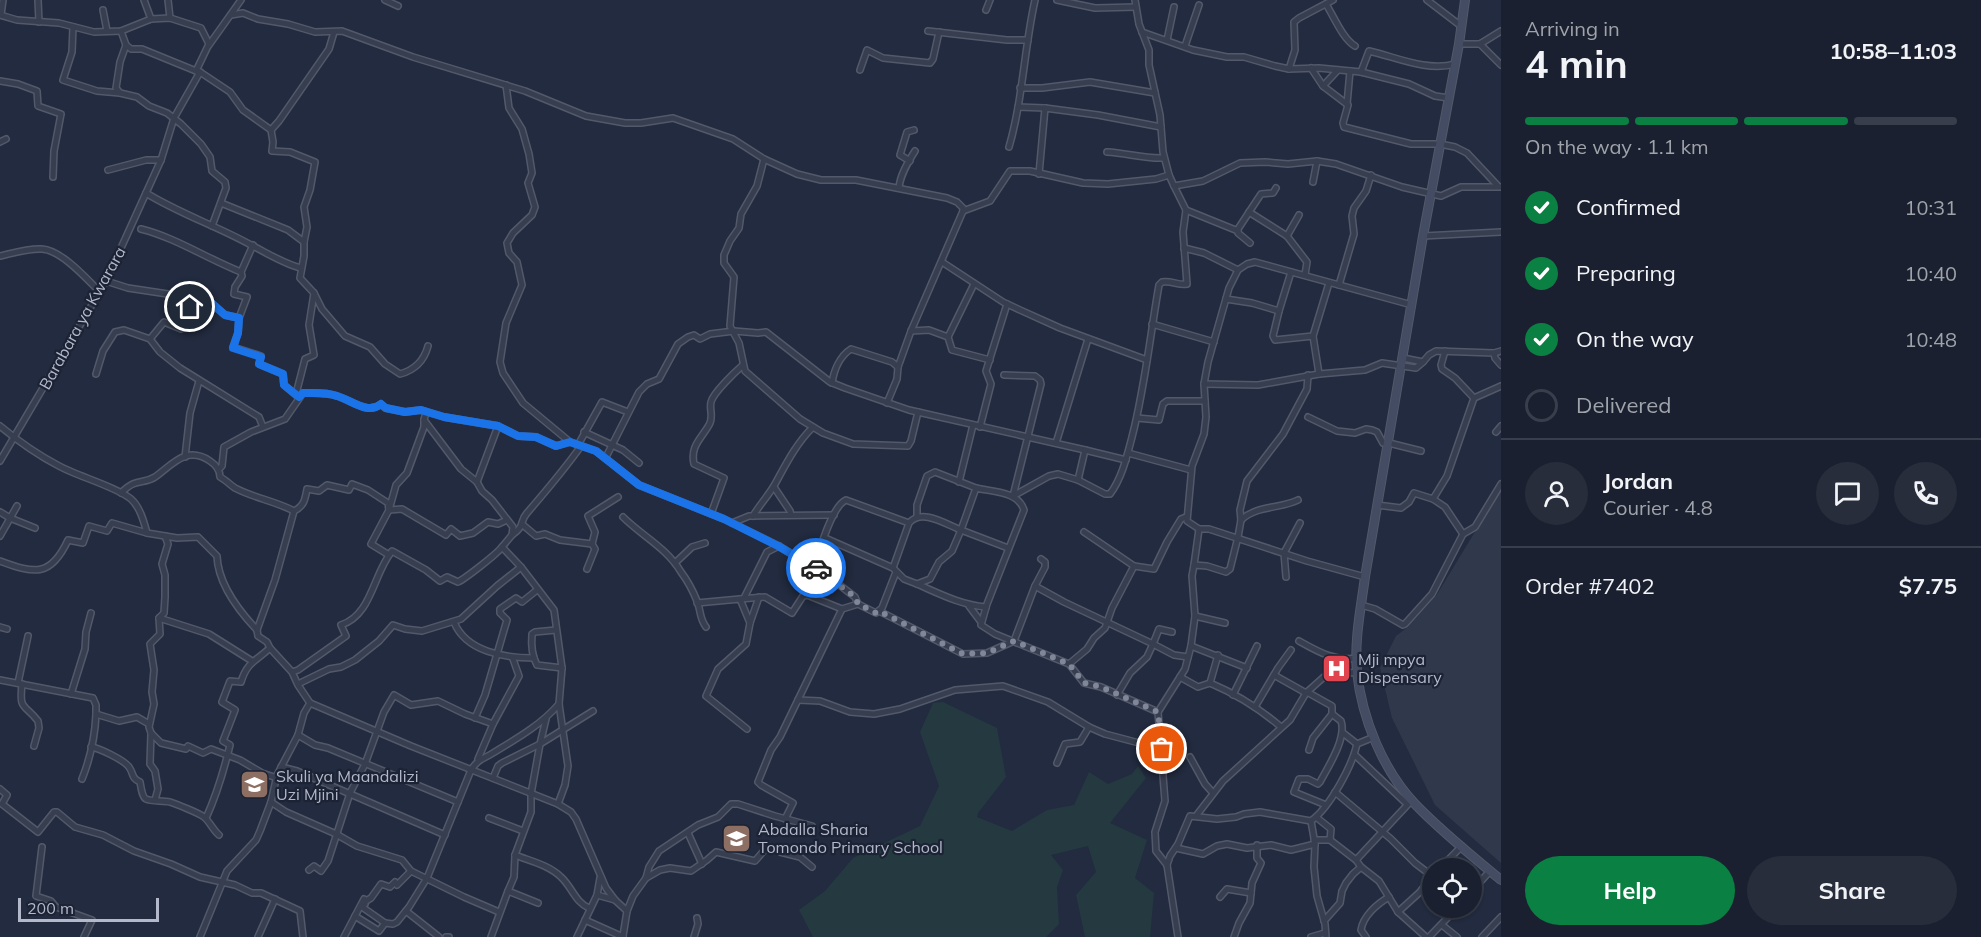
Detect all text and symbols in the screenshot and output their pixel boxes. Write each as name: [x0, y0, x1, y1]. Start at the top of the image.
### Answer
text: Arriving in: [1525, 16, 1620, 41]
text: 10:58–11:03: [1829, 37, 1957, 65]
text: 4 min: [1525, 39, 1628, 88]
text: On the way · 1.1 km: [1525, 134, 1709, 159]
icon: check: [1525, 191, 1558, 224]
text: Confirmed: [1576, 193, 1681, 221]
text: 10:31: [1904, 195, 1957, 220]
street label: Barabara ya Kwarara: [34, 243, 130, 393]
icon: check: [1525, 257, 1558, 290]
text: Preparing: [1576, 259, 1676, 287]
text: 10:40: [1904, 261, 1957, 286]
pin: [164, 281, 215, 332]
icon: home: [173, 290, 206, 323]
icon: check: [1525, 323, 1558, 356]
text: On the way: [1576, 325, 1694, 353]
text: 10:48: [1904, 327, 1957, 352]
text: Delivered: [1576, 391, 1671, 419]
button: person: [1525, 462, 1588, 525]
button: chat: [1816, 462, 1879, 525]
button: phone: [1894, 462, 1957, 525]
text: Jordan: [1603, 467, 1673, 495]
text: Courier · 4.8: [1603, 495, 1713, 520]
courier: [786, 538, 846, 598]
icon: car: [800, 552, 833, 585]
text: Order #7402: [1525, 572, 1655, 600]
text: $7.75: [1899, 572, 1957, 600]
place label: Mji mpya Dispensary: [1358, 649, 1442, 687]
hospital icon: Mji mpya Dispensary: [1321, 652, 1353, 684]
pin: [1136, 723, 1187, 774]
icon: bag: [1145, 732, 1178, 765]
place label: Skuli ya Maandalizi Uzi Mjini: [276, 766, 419, 804]
school or university icon: Skuli ya Maandalizi Uzi Mjini: [239, 769, 271, 801]
place label: Abdalla Sharia Tomondo Primary School: [758, 819, 943, 857]
school or university icon: Abdalla Sharia Tomondo Primary School: [721, 822, 753, 854]
button: Help: [1525, 856, 1735, 925]
button: Share: [1747, 856, 1957, 925]
map controls: [1422, 858, 1482, 918]
button: locate: [1422, 858, 1482, 918]
scale bar: [18, 895, 159, 922]
text: 200 m: [27, 898, 74, 918]

